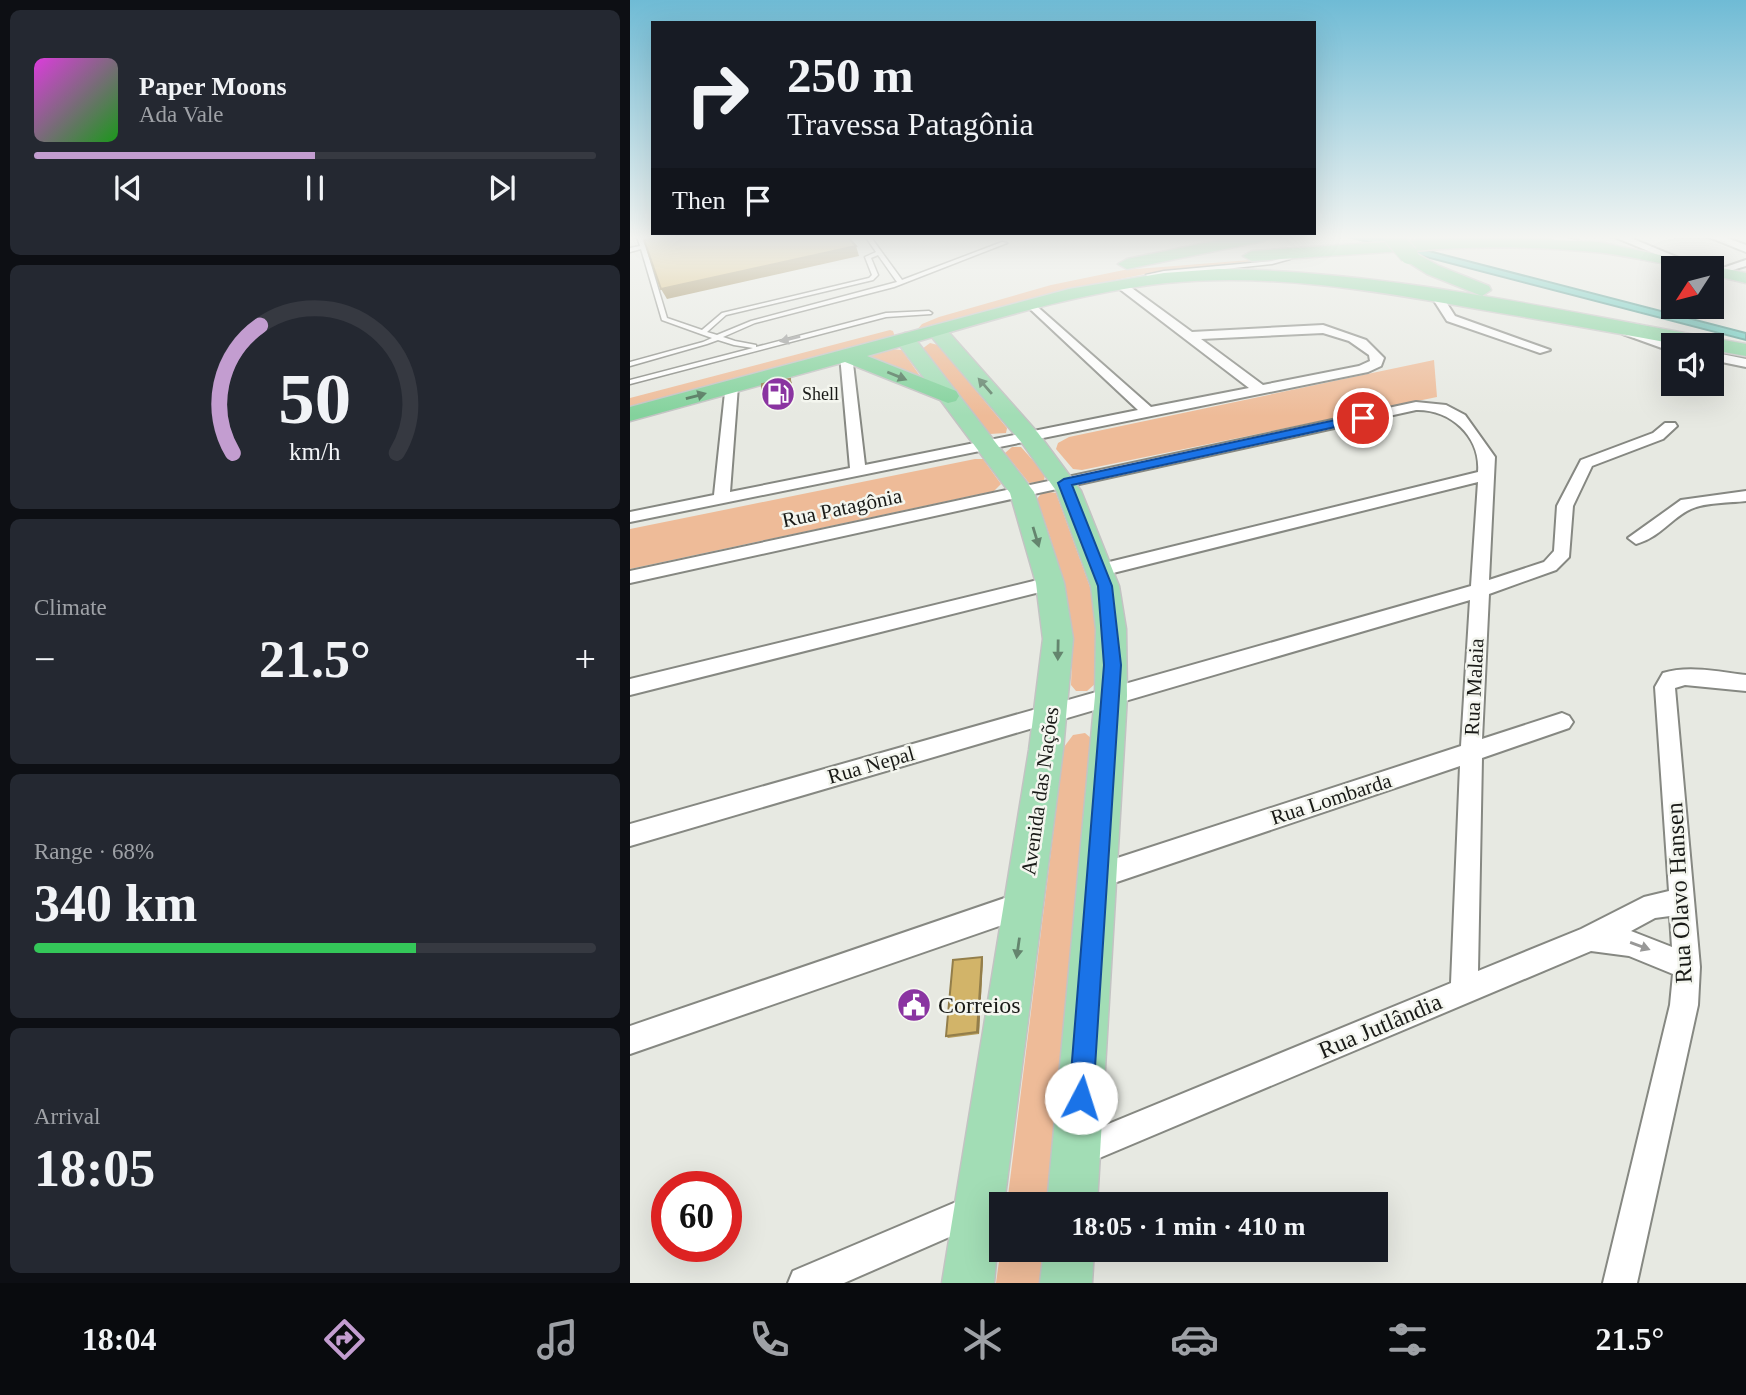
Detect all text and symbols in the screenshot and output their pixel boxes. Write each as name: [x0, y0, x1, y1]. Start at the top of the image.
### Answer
text: 250 m: [787, 48, 914, 103]
icon: right: [672, 49, 763, 140]
text: Paper Moons: [139, 72, 287, 101]
text: Ada Vale: [139, 102, 224, 127]
text: Travessa Patagônia: [787, 106, 1034, 142]
icon: previous: [109, 169, 147, 207]
icon: pause: [296, 169, 334, 207]
icon: next: [483, 169, 521, 207]
icon: arrive: [739, 182, 777, 220]
text: Then: [672, 186, 725, 215]
north arrow: [1661, 256, 1724, 318]
map controls: [1661, 256, 1724, 396]
button: sound: [1661, 333, 1724, 396]
one-way arrow: [779, 334, 801, 345]
text: 50: [279, 358, 351, 439]
one-way arrow: [887, 370, 908, 381]
fuel station icon: Shell: [759, 375, 797, 413]
one-way arrow: [978, 378, 993, 395]
place label: Shell: [802, 384, 839, 404]
pin: [1333, 388, 1393, 448]
one-way arrow: [685, 390, 707, 401]
icon: arrive: [1344, 399, 1382, 437]
text: km/h: [289, 438, 341, 465]
street label: Rua Patagônia: [780, 483, 905, 532]
one-way arrow: [1032, 527, 1042, 548]
text: Climate: [34, 595, 107, 620]
text: 21.5°: [259, 631, 371, 688]
street label: Rua Malaia: [1459, 637, 1489, 736]
text: −: [34, 638, 55, 680]
text: +: [575, 638, 596, 680]
one-way arrow: [1052, 639, 1064, 661]
street label: Avenida das Nações: [1016, 705, 1064, 877]
street label: Rua Nepal: [825, 741, 917, 789]
street label: Rua Lombarda: [1268, 768, 1395, 830]
street label: Rua Olavo Hansen: [1661, 802, 1697, 984]
text: Range · 68%: [34, 839, 154, 864]
text: 340 km: [34, 875, 197, 932]
one-way arrow: [1012, 938, 1023, 960]
one-way arrow: [1629, 941, 1650, 952]
public building icon: Correios: [895, 986, 933, 1024]
street label: Rua Jutlândia: [1314, 988, 1446, 1064]
place label: Correios: [938, 992, 1021, 1018]
position arrow: [1044, 1061, 1118, 1135]
text: Arrival: [34, 1104, 100, 1129]
text: 18:05: [34, 1140, 155, 1197]
speed limit sign: 60: [651, 1171, 742, 1262]
text: 18:05 · 1 min · 410 m: [1072, 1212, 1306, 1241]
icon: directions: [320, 1315, 369, 1364]
icon: music: [533, 1315, 582, 1364]
icon: phone: [745, 1315, 794, 1364]
icon: climate: [958, 1315, 1007, 1364]
icon: car: [1170, 1315, 1219, 1364]
icon: filters: [1383, 1315, 1432, 1364]
text: 18:04: [82, 1321, 156, 1357]
text: 21.5°: [1595, 1321, 1664, 1357]

